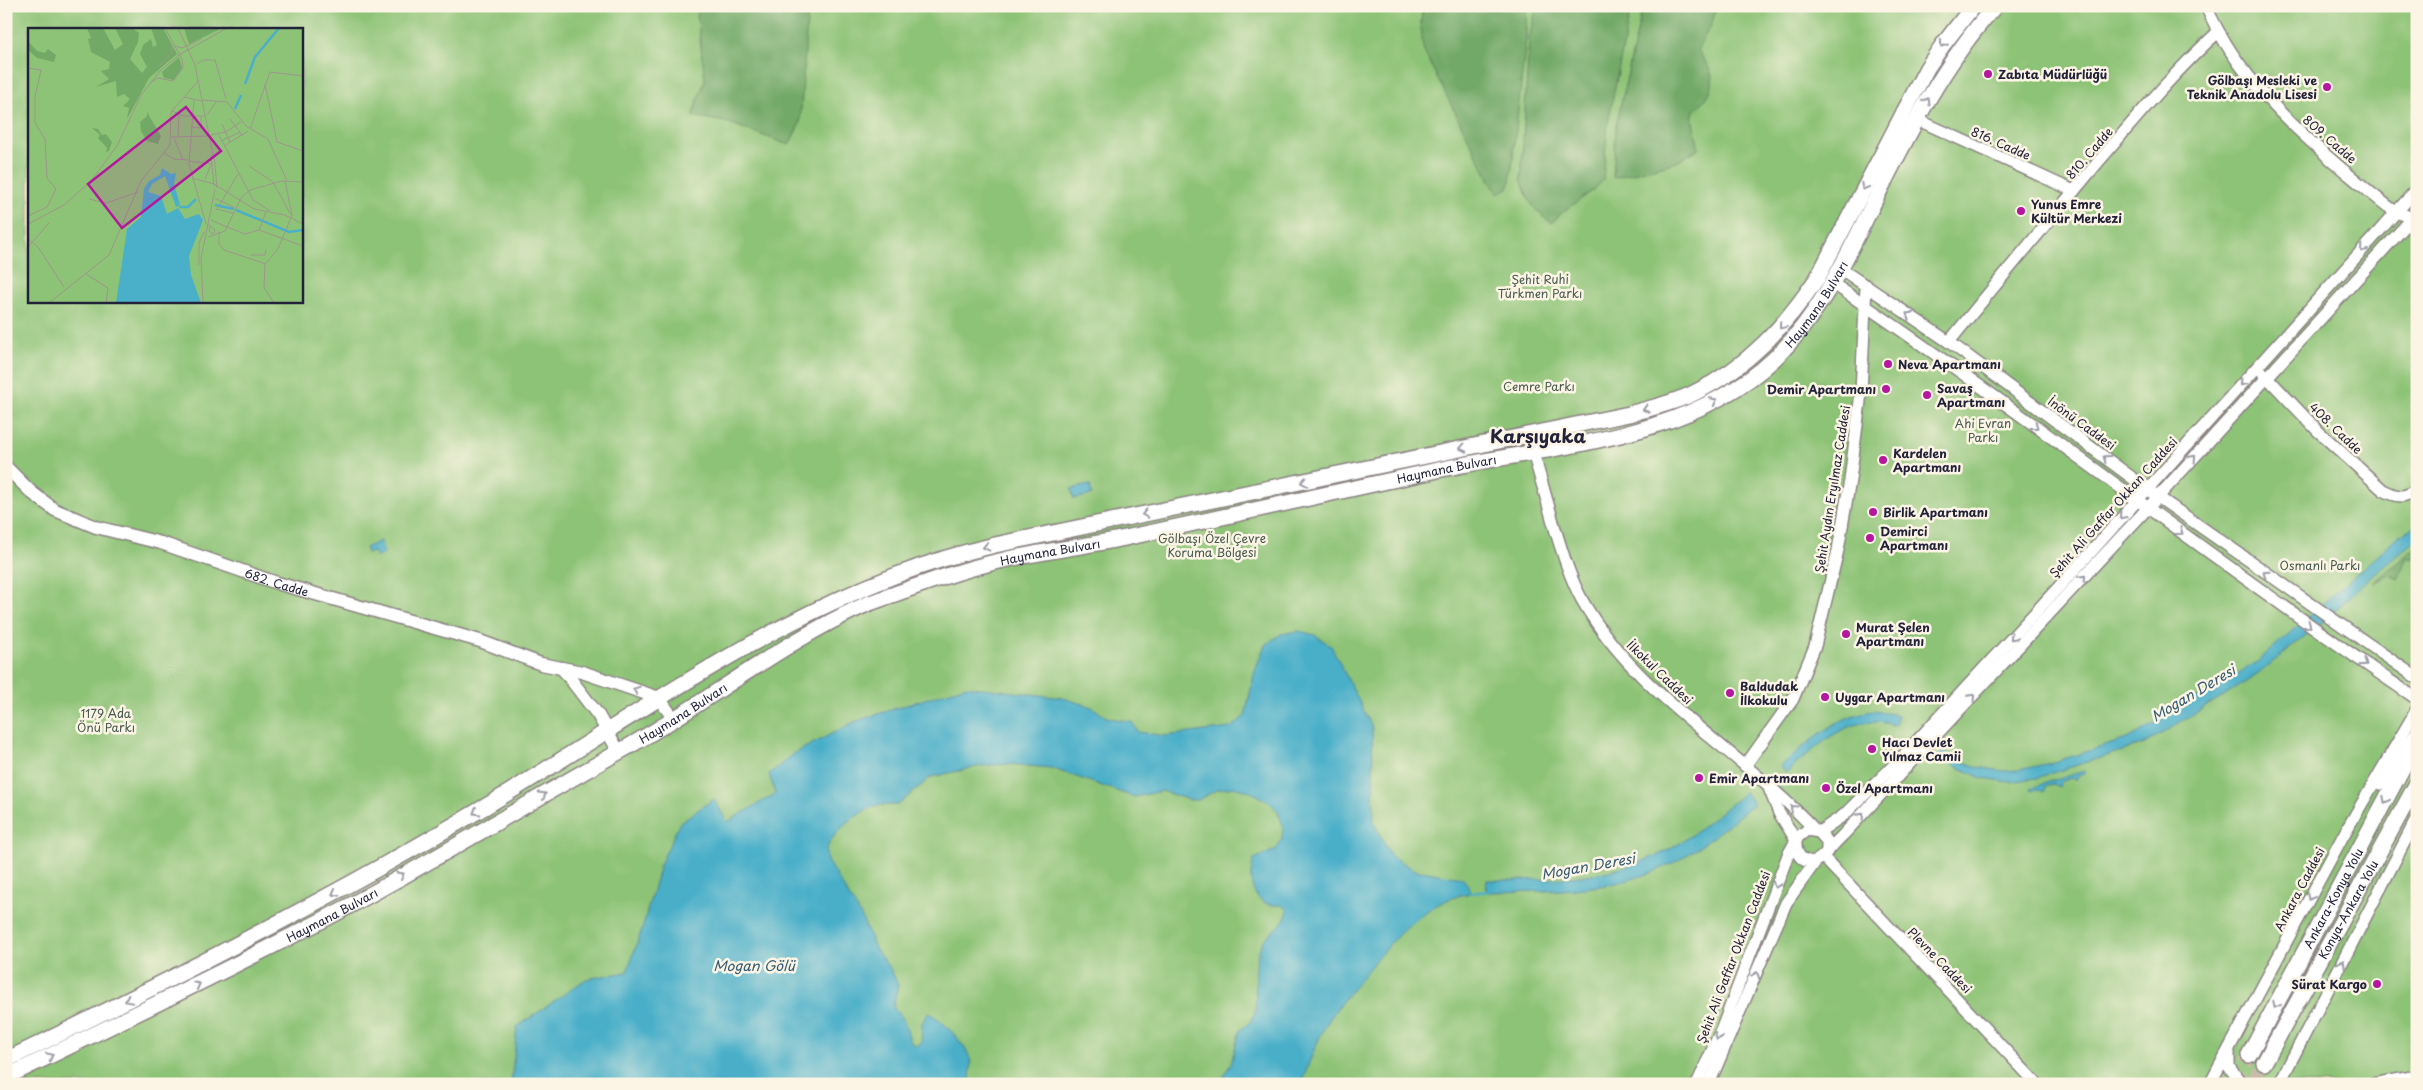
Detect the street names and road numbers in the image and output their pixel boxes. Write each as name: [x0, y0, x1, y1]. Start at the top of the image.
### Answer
street label: 809. Cadde: [2299, 111, 2361, 167]
street label: 816. Cadde: [1968, 122, 2034, 164]
street label: 810. Cadde: [2061, 123, 2117, 183]
street label: Haymana Bulvarı: [1780, 258, 1852, 352]
street label: İnönü Caddesi: [2044, 392, 2120, 454]
street label: 408. Cadde: [2306, 398, 2366, 458]
street label: Şehit Aydın Eryılmaz Caddesi: [1810, 404, 1854, 574]
street label: Şehit Ali Gaffar Okkan Caddesi: [2045, 433, 2181, 581]
street label: Haymana Bulvarı: [1395, 450, 1498, 488]
street label: Haymana Bulvarı: [998, 534, 1102, 570]
street label: 682. Cadde: [242, 564, 311, 601]
street label: İlkokul Caddesi: [1623, 636, 1697, 708]
street label: Haymana Bulvarı: [635, 678, 731, 748]
street label: Ankara Caddesi: [2269, 844, 2329, 934]
street label: Ankara-Konya Yolu: [2299, 845, 2367, 951]
street label: Konya-Ankara Yolu: [2314, 857, 2382, 962]
street label: Şehit Ali Gaffar Okkan Caddesi: [1692, 868, 1774, 1046]
street label: Haymana Bulvarı: [283, 883, 381, 946]
street label: Plevne Caddesi: [1904, 923, 1976, 997]

